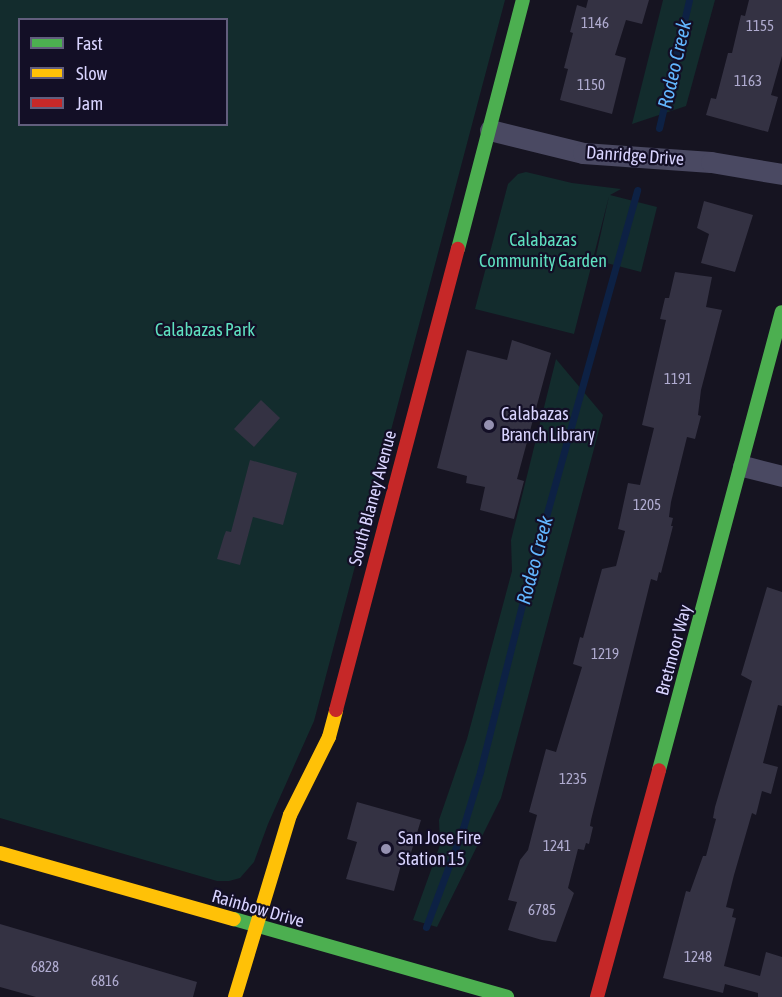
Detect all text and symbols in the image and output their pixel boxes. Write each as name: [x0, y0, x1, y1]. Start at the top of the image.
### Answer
house number: 1146: [581, 14, 609, 32]
water label: Rodeo Creek: [652, 17, 696, 111]
house number: 1155: [746, 17, 774, 35]
legend: [18, 18, 228, 126]
text: Fast: [76, 33, 103, 54]
text: Slow: [76, 63, 107, 84]
house number: 1163: [734, 72, 762, 90]
house number: 1150: [577, 76, 605, 94]
text: Jam: [76, 93, 103, 114]
street label: Danridge Drive: [585, 142, 685, 170]
park label: Calabazas Community Garden: [479, 230, 607, 272]
park label: Calabazas Park: [155, 319, 255, 341]
house number: 1191: [664, 370, 692, 388]
place label: Calabazas Branch Library: [501, 404, 595, 446]
marker: Calabazas Branch Library: [482, 418, 496, 432]
street label: South Blaney Avenue: [345, 428, 401, 568]
house number: 1205: [633, 496, 661, 514]
water label: Rodeo Creek: [511, 513, 557, 607]
street label: Bretmoor Way: [652, 602, 696, 698]
house number: 1219: [591, 645, 619, 663]
house number: 1235: [559, 770, 587, 788]
place label: San Jose Fire Station 15: [398, 828, 481, 870]
house number: 1241: [543, 837, 571, 855]
marker: San Jose Fire Station 15: [379, 842, 393, 856]
street label: Rainbow Drive: [209, 885, 307, 933]
house number: 6785: [528, 901, 556, 919]
house number: 1248: [684, 948, 712, 966]
house number: 6828: [31, 958, 59, 976]
house number: 6816: [91, 972, 119, 990]

